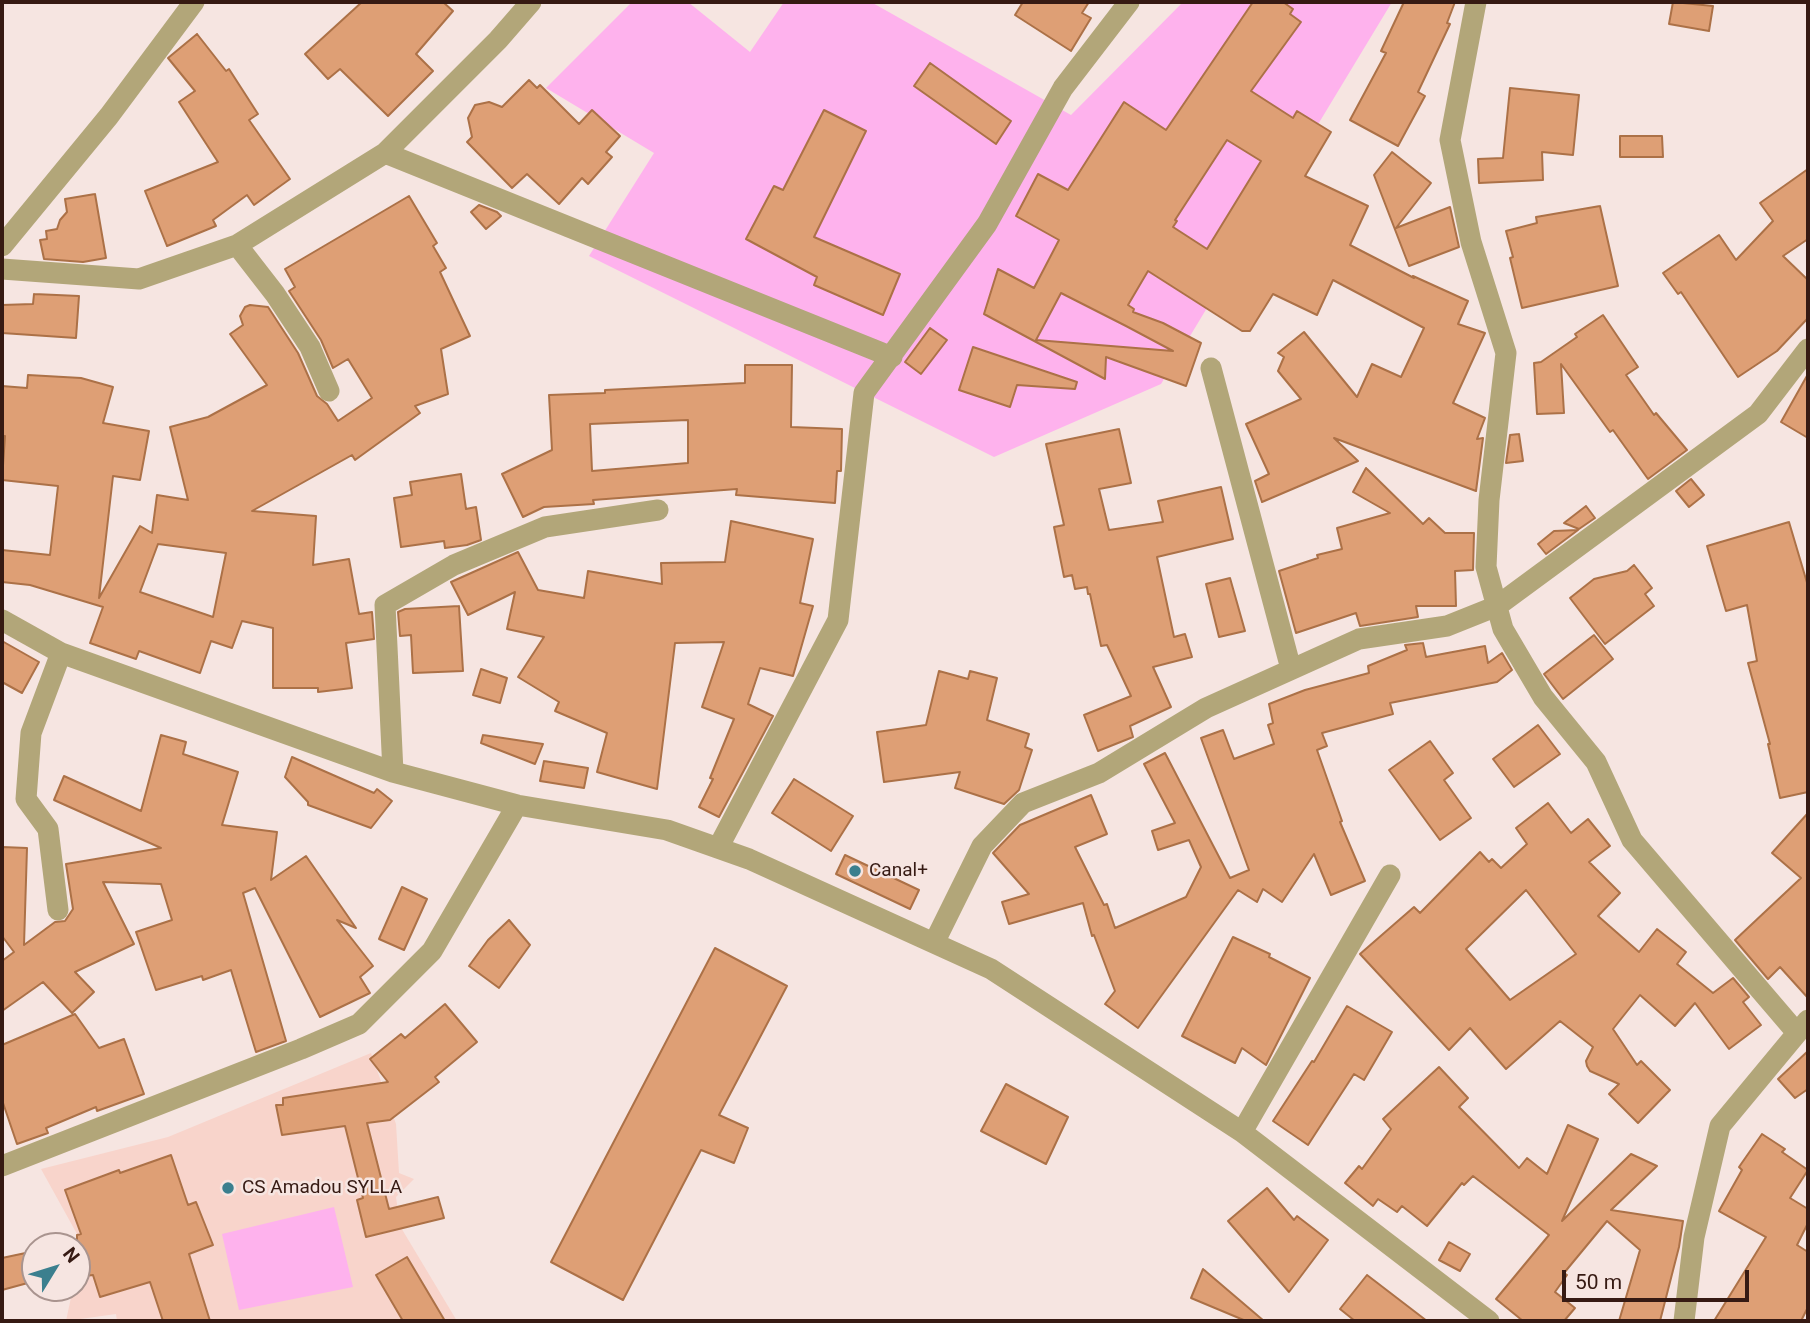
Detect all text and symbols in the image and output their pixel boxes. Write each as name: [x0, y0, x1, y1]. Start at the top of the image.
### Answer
place label: Canal+: [869, 860, 928, 882]
marker: Canal+: [847, 863, 863, 879]
place label: CS Amadou SYLLA: [242, 1177, 402, 1199]
marker: CS Amadou SYLLA: [220, 1180, 236, 1196]
north arrow: [21, 1232, 91, 1302]
text: N: [58, 1243, 85, 1267]
scale bar: [1565, 1256, 1752, 1300]
text: 50 m: [1575, 1270, 1622, 1294]

